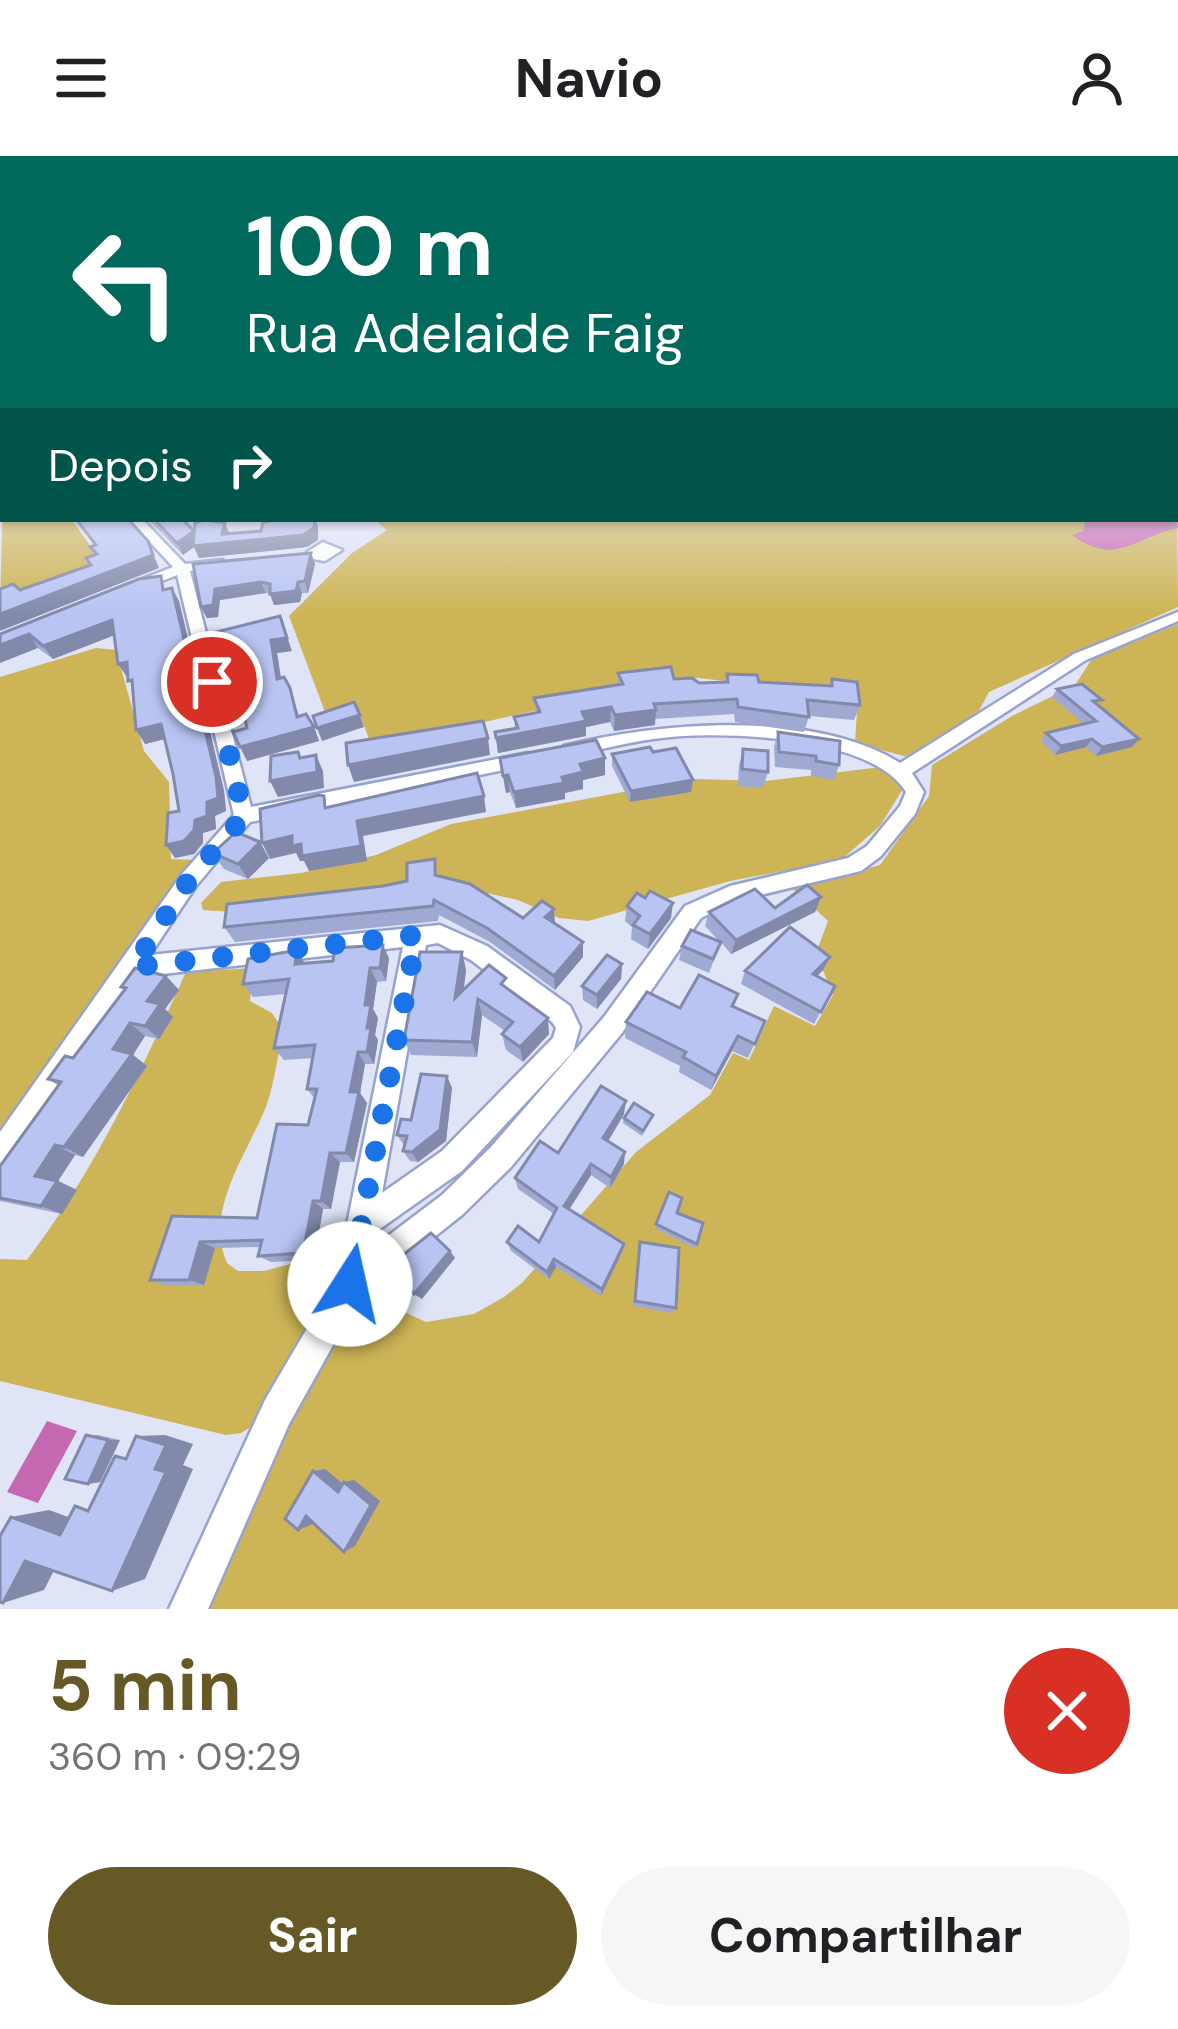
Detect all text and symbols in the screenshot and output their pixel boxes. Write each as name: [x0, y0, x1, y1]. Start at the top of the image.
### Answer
text: Navio: [515, 43, 663, 114]
icon: menu: [48, 45, 114, 111]
icon: person: [1064, 45, 1130, 111]
text: 100 m: [246, 192, 494, 301]
icon: left: [48, 204, 204, 360]
text: Rua Adelaide Faig: [246, 298, 684, 369]
icon: right: [217, 432, 283, 498]
text: Depois: [48, 436, 193, 495]
pin: [161, 631, 263, 733]
icon: arrive: [179, 649, 245, 715]
position arrow: [287, 1221, 413, 1347]
text: 5 min: [48, 1639, 242, 1732]
button: close: [1004, 1648, 1130, 1774]
text: 360 m · 09:29: [48, 1731, 301, 1782]
button: Sair: [48, 1867, 577, 2005]
button: Compartilhar: [601, 1867, 1130, 2005]

